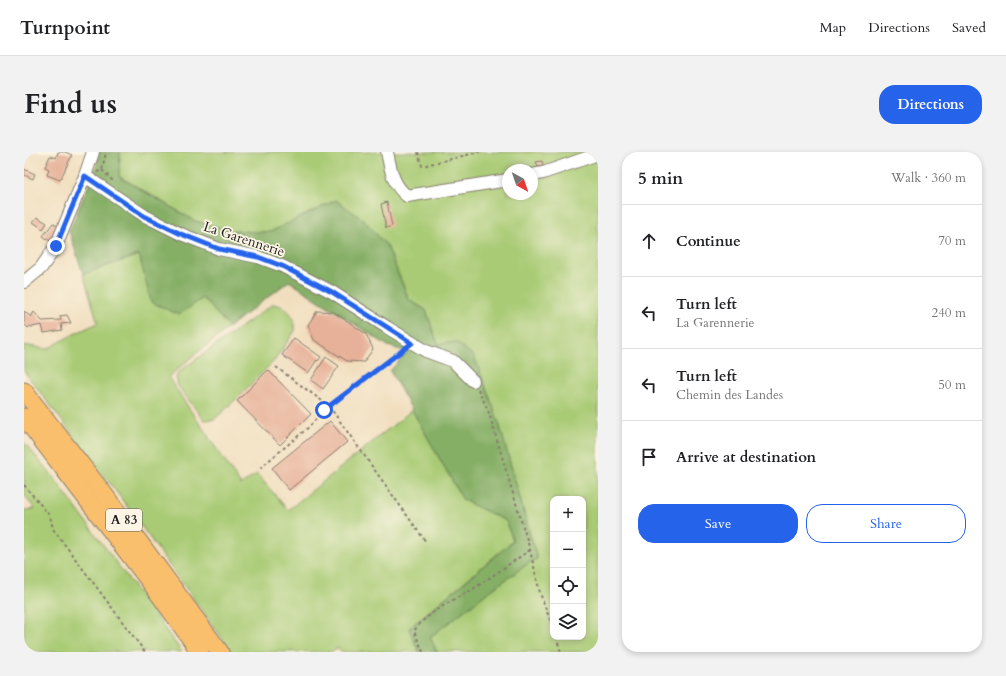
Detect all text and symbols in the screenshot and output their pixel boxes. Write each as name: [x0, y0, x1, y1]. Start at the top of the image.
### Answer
text: Turnpoint: [20, 15, 110, 41]
text: Map: [820, 18, 846, 37]
text: Directions: [868, 18, 930, 37]
text: Saved: [952, 18, 986, 37]
text: Find us: [24, 85, 117, 123]
button: Directions: [879, 85, 982, 124]
north arrow: [502, 164, 538, 200]
text: 5 min: [638, 167, 683, 190]
text: Walk · 360 m: [891, 169, 966, 187]
street label: La Garennerie: [201, 217, 287, 261]
icon: ahead: [638, 230, 660, 252]
text: Continue: [676, 231, 741, 251]
text: 70 m: [938, 232, 966, 250]
route end: [47, 237, 65, 255]
text: Turn left: [676, 294, 737, 314]
icon: left: [638, 302, 660, 324]
text: 240 m: [932, 304, 966, 322]
text: La Garennerie: [676, 314, 755, 332]
text: Turn left: [676, 366, 737, 386]
icon: left: [638, 374, 660, 396]
text: 50 m: [938, 376, 966, 394]
text: Chemin des Landes: [676, 386, 783, 404]
route start: [315, 401, 333, 419]
icon: arrive: [638, 446, 660, 468]
text: Arrive at destination: [676, 447, 816, 467]
map controls: [550, 496, 586, 640]
button: +: [550, 496, 586, 532]
button: Save: [638, 504, 798, 543]
button: Share: [806, 504, 966, 543]
road number: A 83: [106, 509, 142, 531]
button: −: [550, 532, 586, 568]
button: locate: [550, 568, 586, 604]
button: layers: [550, 604, 586, 640]

